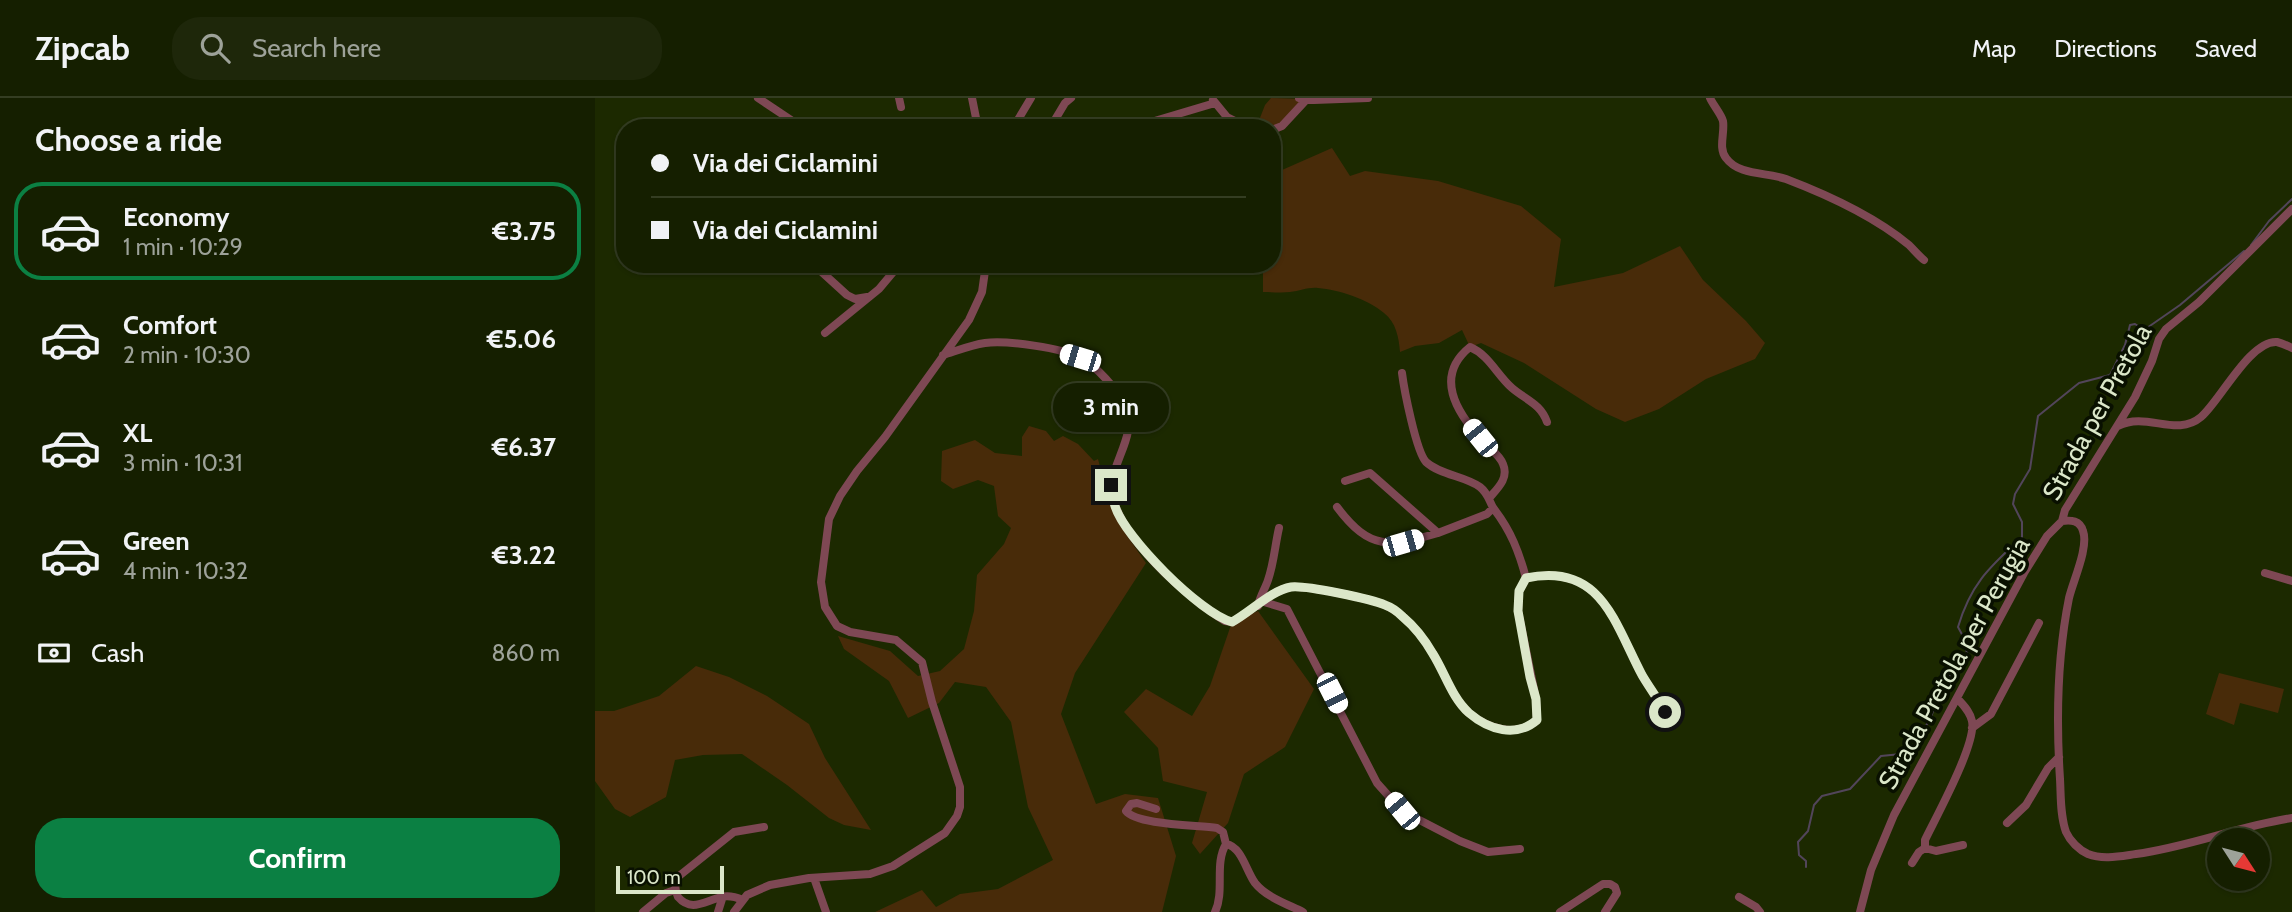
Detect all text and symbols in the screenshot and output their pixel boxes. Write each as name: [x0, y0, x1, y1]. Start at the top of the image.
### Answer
search box: [172, 17, 662, 80]
text: Zipcab: [35, 28, 130, 68]
icon: search: [196, 29, 234, 67]
text: Search here: [252, 32, 381, 64]
text: Map: [1972, 34, 2016, 63]
text: Directions: [2054, 34, 2157, 63]
text: Saved: [2195, 34, 2257, 63]
text: Choose a ride: [35, 120, 222, 159]
text: Via dei Ciclamini: [693, 147, 878, 179]
icon: car: [39, 200, 102, 263]
text: Economy: [123, 201, 229, 233]
text: Via dei Ciclamini: [693, 214, 878, 246]
text: €3.75: [492, 215, 556, 247]
text: 1 min · 10:29: [123, 233, 243, 261]
icon: car: [39, 308, 102, 371]
text: Comfort: [123, 309, 217, 341]
street label: Strada per Pretola: [2035, 318, 2159, 506]
text: €5.06: [487, 323, 556, 355]
text: 2 min · 10:30: [123, 341, 251, 369]
car: [1057, 342, 1104, 374]
callout: 3 min: [1053, 384, 1169, 432]
text: 3 min: [1083, 393, 1139, 421]
car: [1459, 415, 1502, 461]
icon: car: [39, 416, 102, 479]
text: XL: [123, 417, 152, 449]
text: €6.37: [492, 431, 556, 463]
text: 3 min · 10:31: [123, 449, 243, 477]
route end: [1095, 469, 1127, 501]
icon: car: [39, 524, 102, 587]
text: Green: [123, 525, 190, 557]
car: [1380, 527, 1427, 559]
street label: Strada Pretola per Perugia: [1871, 531, 2037, 795]
text: €3.22: [492, 539, 556, 571]
text: 4 min · 10:32: [123, 557, 248, 585]
icon: cash: [35, 634, 73, 672]
text: Cash: [91, 637, 144, 669]
text: 860 m: [492, 639, 560, 667]
car: [1314, 670, 1351, 716]
route start: [1649, 696, 1681, 728]
car: [1381, 788, 1424, 834]
button: Confirm: [35, 818, 560, 898]
north arrow: [2207, 828, 2270, 891]
map controls: [2207, 828, 2270, 891]
scale bar: [616, 863, 725, 895]
text: 100 m: [627, 866, 681, 889]

